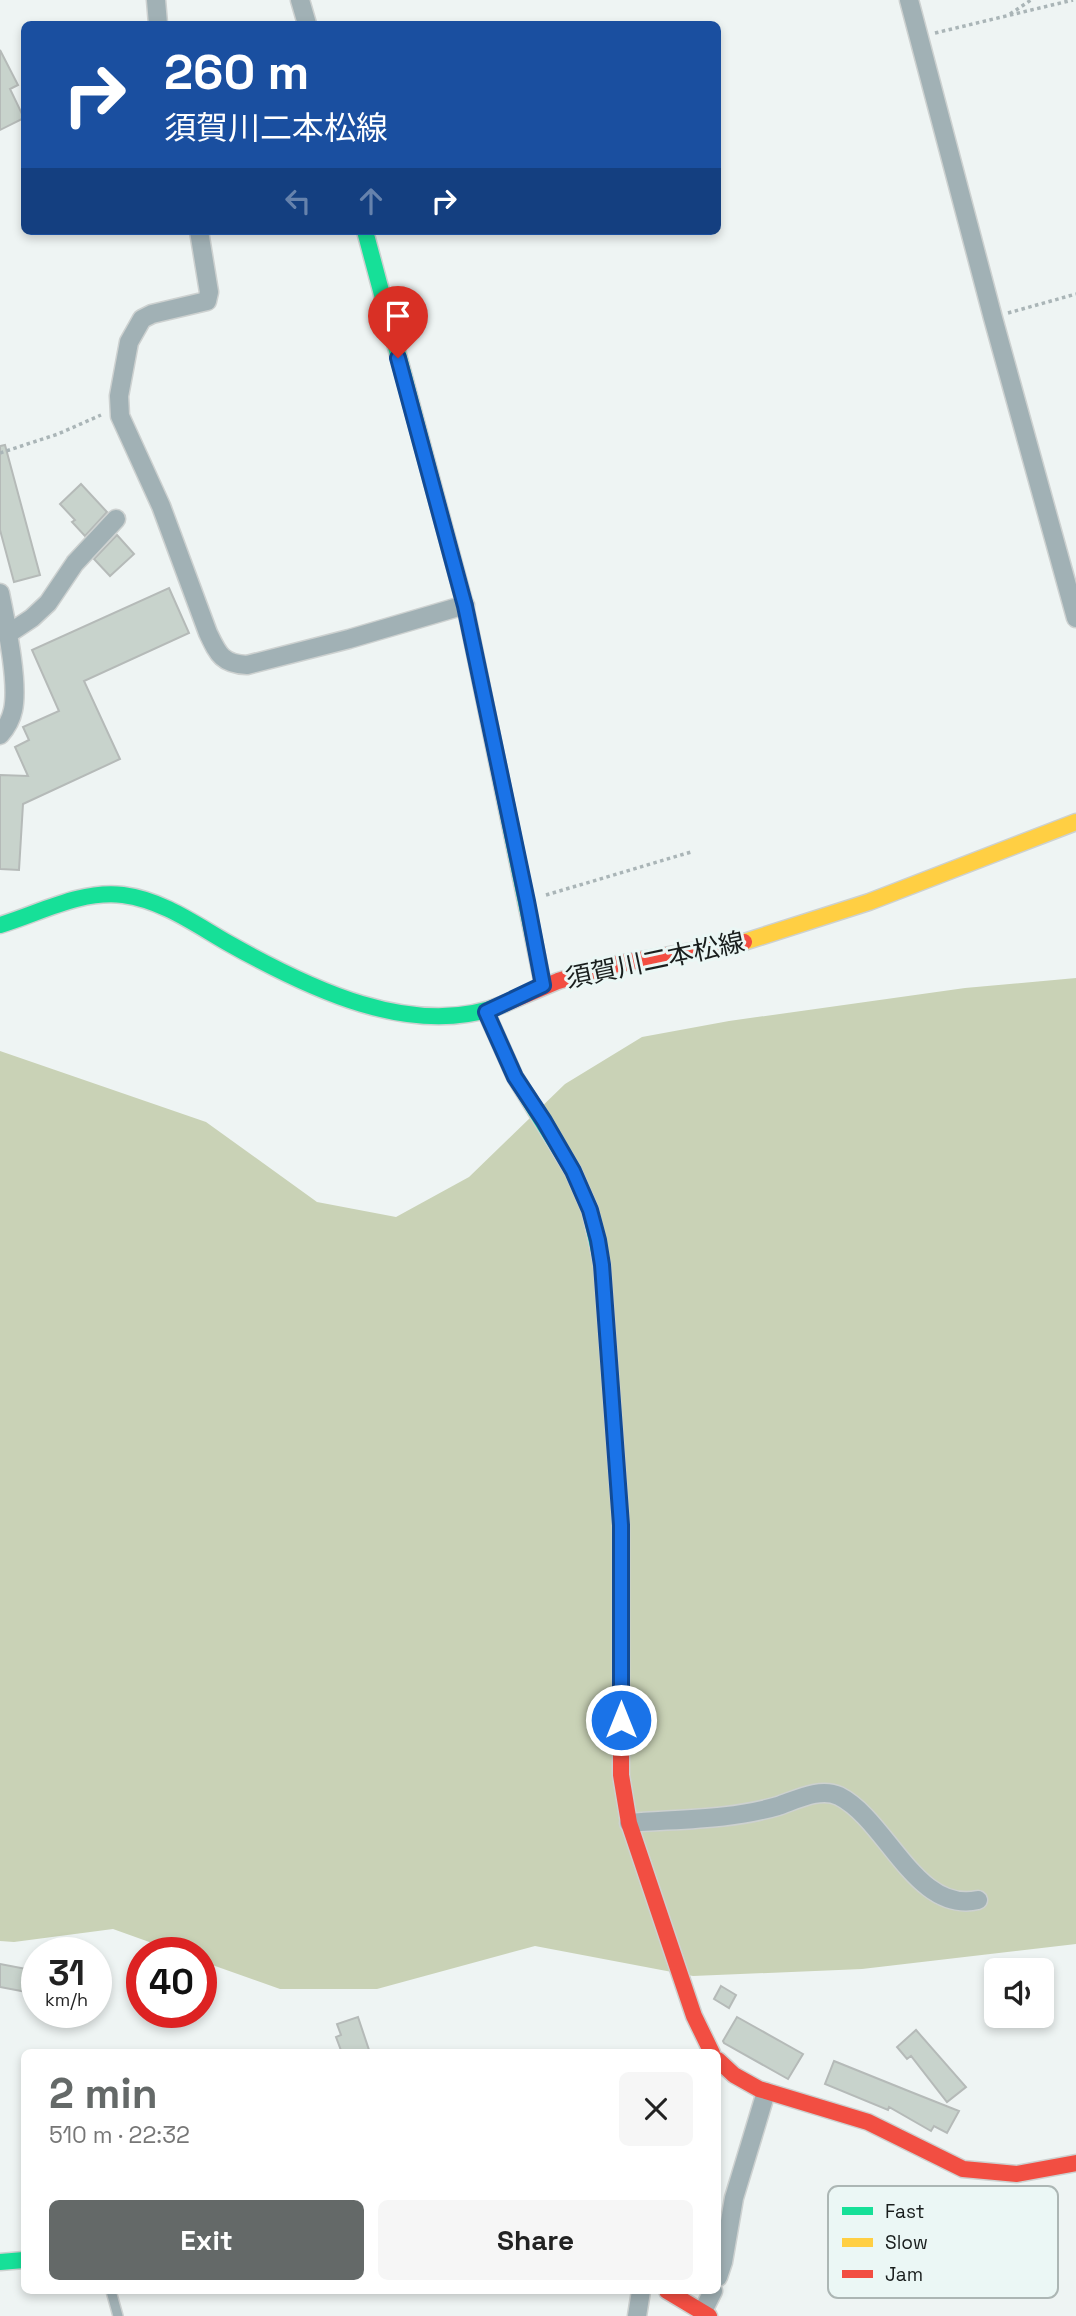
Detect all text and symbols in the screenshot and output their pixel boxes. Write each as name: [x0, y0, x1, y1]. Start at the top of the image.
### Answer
text: 260 m: [164, 41, 309, 103]
icon: right: [49, 49, 140, 140]
text: 須賀川二本松線: [164, 108, 388, 148]
icon: left: [279, 182, 317, 220]
icon: ahead: [352, 182, 390, 220]
icon: right: [425, 182, 463, 220]
pin: [368, 286, 428, 358]
icon: arrive: [379, 297, 417, 335]
street label: 須賀川二本松線: [562, 924, 748, 996]
position arrow: [584, 1683, 658, 1757]
speed limit sign: 40: [126, 1937, 217, 2028]
text: 31: [48, 1951, 85, 1995]
map controls: [984, 1958, 1054, 2028]
button: sound: [984, 1958, 1054, 2028]
text: km/h: [45, 1988, 88, 2011]
text: 2 min: [49, 2067, 158, 2120]
button: close: [619, 2072, 693, 2146]
text: 510 m · 22:32: [49, 2120, 190, 2150]
legend: [828, 2186, 1058, 2298]
text: Fast: [885, 2199, 925, 2224]
button: Exit: [49, 2200, 364, 2280]
button: Share: [378, 2200, 693, 2280]
text: Slow: [885, 2230, 928, 2255]
text: Jam: [885, 2262, 923, 2287]

